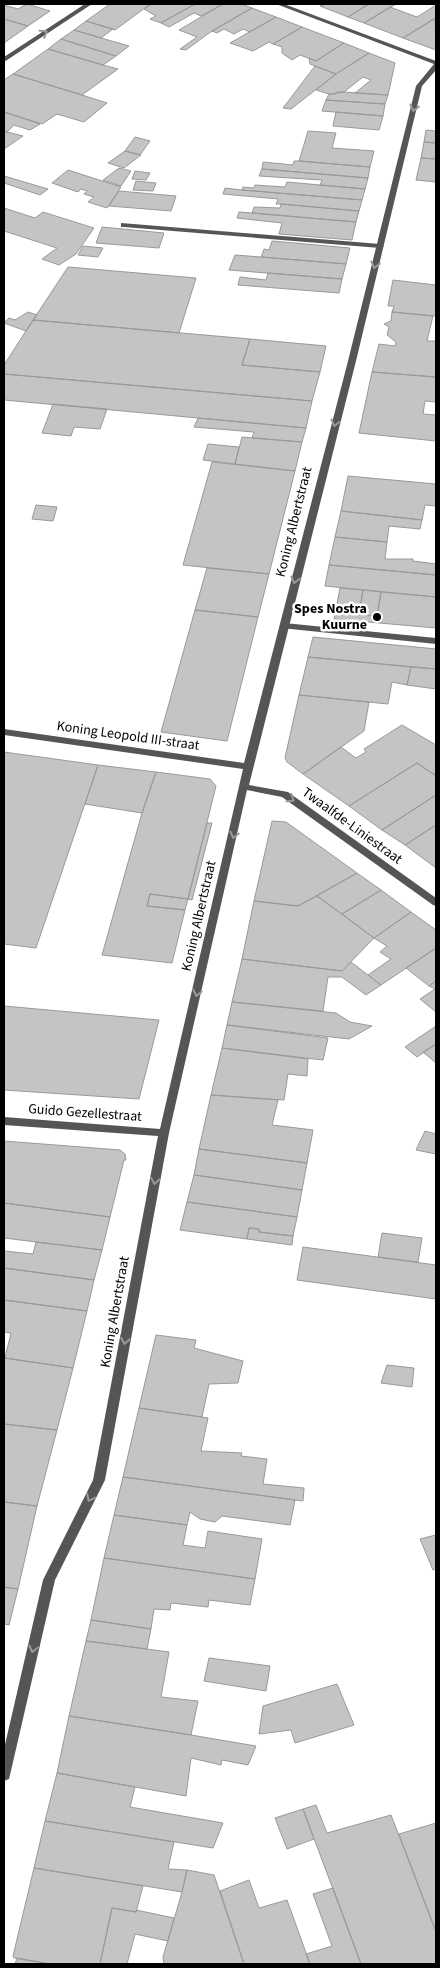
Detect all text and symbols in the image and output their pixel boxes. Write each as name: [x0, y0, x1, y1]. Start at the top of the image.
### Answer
one-way arrow: [39, 30, 48, 40]
one-way arrow: [409, 103, 420, 112]
one-way arrow: [370, 261, 381, 270]
one-way arrow: [331, 418, 341, 427]
street label: Koning Albertstraat: [271, 464, 317, 579]
one-way arrow: [290, 576, 301, 585]
place label: Spes Nostra Kuurne: [294, 599, 367, 635]
marker: Spes Nostra Kuurne: [371, 611, 383, 623]
street label: Koning Leopold III-straat: [55, 716, 201, 756]
street label: Twaalfde-Liniestraat: [298, 783, 406, 869]
one-way arrow: [286, 793, 295, 802]
one-way arrow: [229, 830, 240, 839]
street label: Koning Albertstraat: [177, 858, 222, 973]
one-way arrow: [192, 989, 203, 997]
street label: Guido Gezellestraat: [28, 1099, 143, 1127]
one-way arrow: [150, 1176, 160, 1185]
street label: Koning Albertstraat: [95, 1254, 135, 1369]
one-way arrow: [121, 1336, 131, 1345]
one-way arrow: [86, 1493, 96, 1502]
one-way arrow: [28, 1645, 39, 1654]

